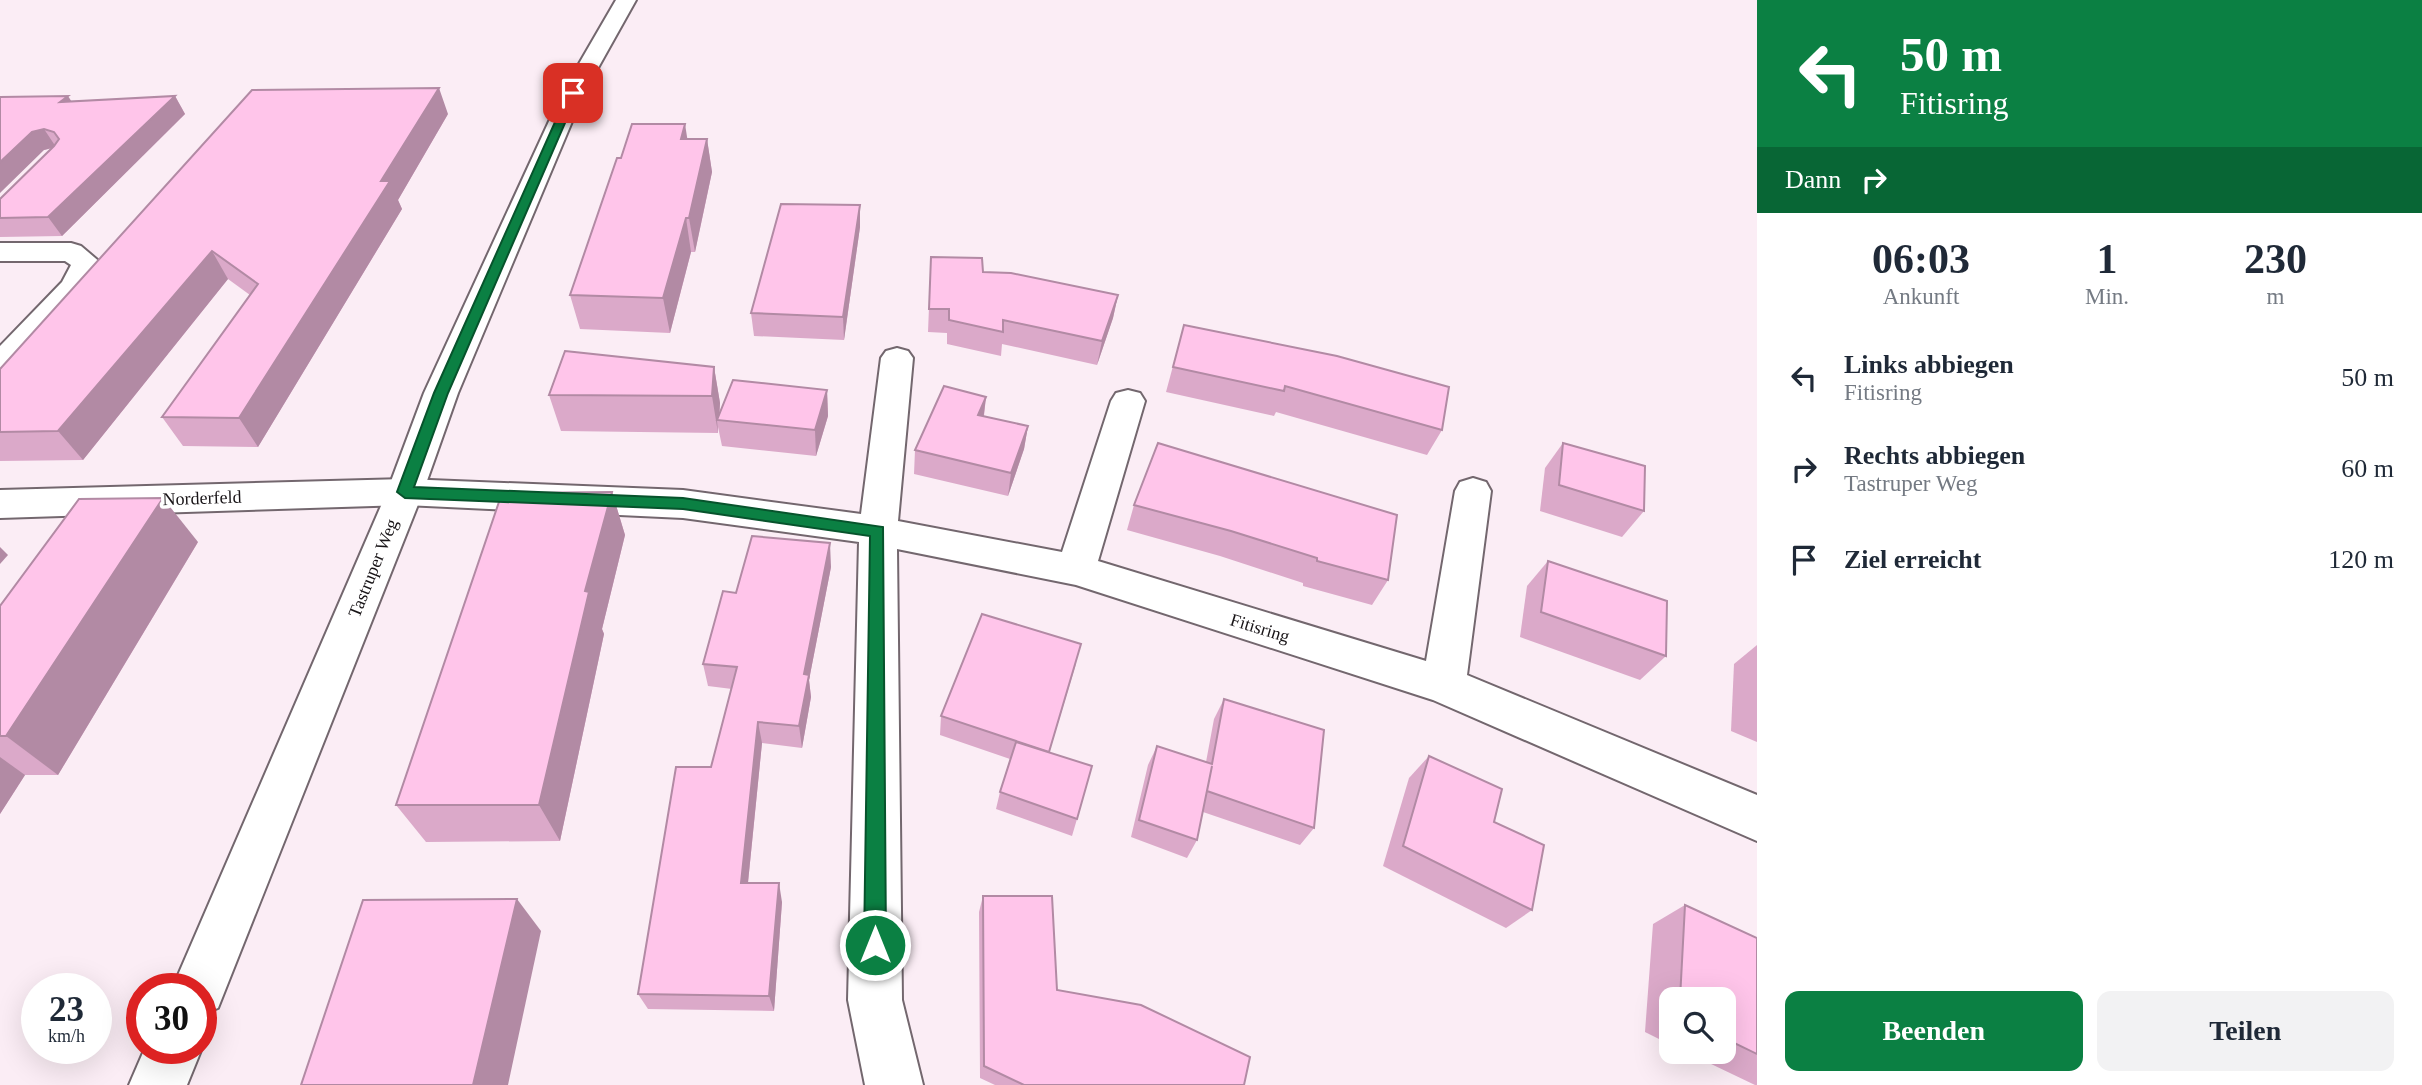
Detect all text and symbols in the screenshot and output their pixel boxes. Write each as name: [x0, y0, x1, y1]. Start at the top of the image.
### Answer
text: 50 m: [1900, 27, 2002, 82]
icon: left: [1785, 28, 1876, 119]
pin: [543, 63, 603, 123]
icon: arrive: [554, 74, 592, 112]
text: Fitisring: [1900, 85, 2008, 121]
icon: right: [1855, 161, 1893, 199]
text: Dann: [1785, 165, 1841, 194]
text: 06:03: [1872, 236, 1970, 282]
text: 1: [2096, 236, 2117, 282]
text: 230: [2244, 236, 2307, 282]
text: Ankunft: [1883, 284, 1959, 309]
text: Min.: [2085, 284, 2129, 309]
text: m: [2267, 284, 2284, 309]
text: Links abbiegen: [1844, 350, 2014, 379]
icon: left: [1785, 359, 1823, 397]
text: 50 m: [2341, 363, 2394, 392]
text: Fitisring: [1844, 380, 1922, 405]
text: Rechts abbiegen: [1844, 441, 2025, 470]
icon: right: [1785, 450, 1823, 488]
text: 60 m: [2341, 454, 2394, 483]
text: Tastruper Weg: [1844, 471, 1977, 496]
street label: Norderfeld: [162, 487, 242, 509]
street label: Tastruper Weg: [344, 516, 402, 620]
icon: arrive: [1785, 541, 1823, 579]
text: Ziel erreicht: [1844, 545, 1981, 574]
text: 120 m: [2328, 545, 2394, 574]
street label: Fitisring: [1228, 610, 1292, 646]
position arrow: [838, 908, 912, 982]
speed limit sign: 30: [126, 973, 217, 1064]
map controls: [1659, 987, 1736, 1064]
button: search: [1659, 987, 1736, 1064]
text: 23: [49, 990, 84, 1029]
button: Beenden: [1785, 991, 2083, 1071]
button: Teilen: [2097, 991, 2394, 1071]
text: km/h: [48, 1026, 85, 1046]

